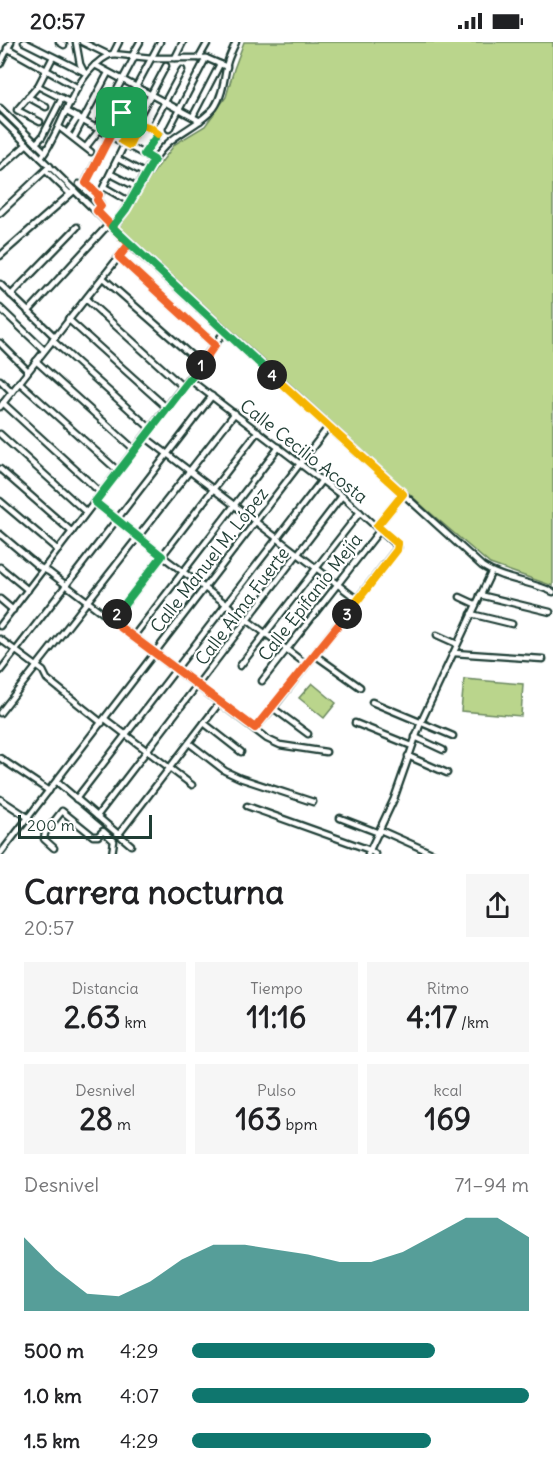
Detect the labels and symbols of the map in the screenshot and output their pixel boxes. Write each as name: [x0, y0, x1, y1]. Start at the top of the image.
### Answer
pin: [96, 87, 147, 138]
pin: 1: [186, 350, 216, 380]
pin: 4: [257, 360, 287, 390]
street label: Calle Cecilio Acosta: [235, 394, 373, 508]
street label: Calle Manuel M. López: [145, 482, 273, 637]
street label: Calle Epifanio Mejía: [253, 528, 367, 666]
street label: Calle Alma Fuerte: [190, 542, 294, 670]
pin: 2: [102, 599, 132, 629]
pin: 3: [332, 599, 362, 629]
scale bar: [18, 812, 152, 840]

